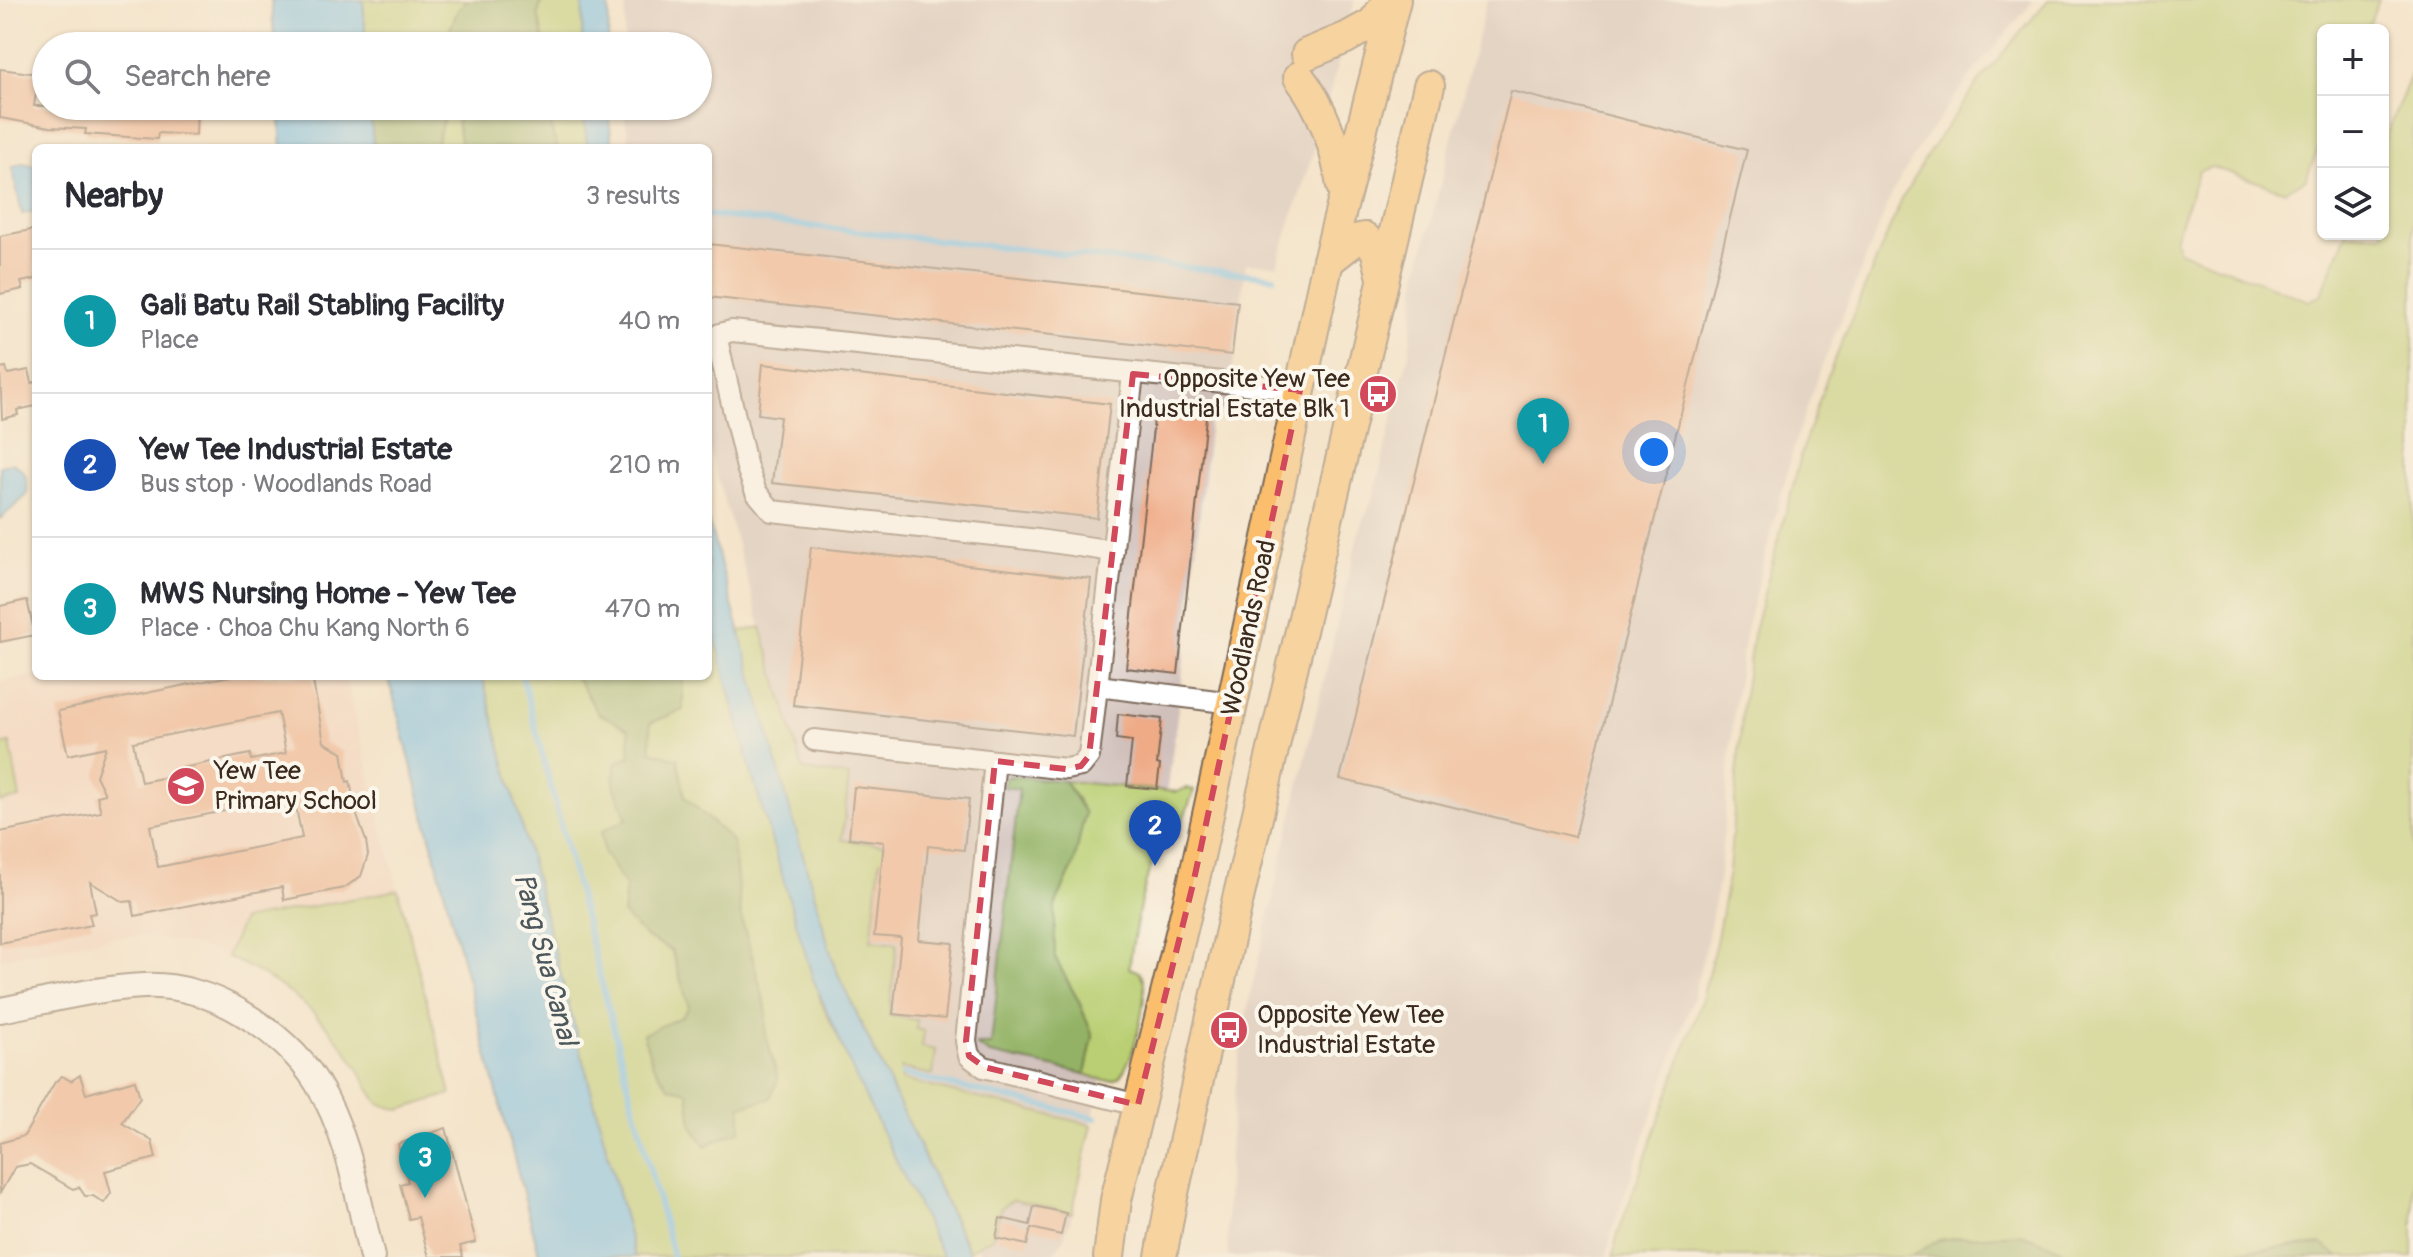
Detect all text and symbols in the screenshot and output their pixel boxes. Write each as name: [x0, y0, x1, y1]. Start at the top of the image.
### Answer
map controls: [2317, 24, 2389, 240]
button: +: [2317, 24, 2389, 96]
search box: [32, 32, 712, 120]
icon: search: [60, 54, 104, 98]
text: Search here: [124, 58, 271, 95]
button: −: [2317, 96, 2389, 168]
button: layers: [2317, 168, 2389, 240]
text: Nearby: [64, 175, 163, 218]
text: 3 results: [586, 180, 680, 212]
text: Gali Batu Rail Stabling Facility: [140, 287, 504, 324]
text: 1: [85, 305, 95, 337]
text: 40 m: [618, 305, 680, 337]
text: Place: [140, 324, 199, 356]
place label: Opposite Yew Tee Industrial Estate Blk 1: [1119, 363, 1350, 425]
bus stop icon: Opposite Yew Tee Industrial Estate Blk 1: [1357, 373, 1399, 415]
pin: 1: [1517, 398, 1569, 464]
text: Yew Tee Industrial Estate: [140, 431, 452, 468]
your location: [1634, 432, 1674, 472]
text: 2: [83, 449, 97, 481]
text: 210 m: [609, 449, 680, 481]
text: Bus stop · Woodlands Road: [140, 468, 432, 500]
street label: Woodlands Road: [1215, 537, 1283, 719]
text: MWS Nursing Home - Yew Tee: [140, 575, 516, 612]
text: 3: [83, 593, 97, 625]
text: 470 m: [605, 593, 680, 625]
text: Place · Choa Chu Kang North 6: [140, 612, 470, 644]
place label: Yew Tee Primary School: [213, 755, 377, 817]
school or university icon: Yew Tee Primary School: [165, 765, 207, 807]
pin: 2: [1129, 800, 1181, 866]
water label: Pang Sua Canal: [505, 869, 586, 1052]
place label: Opposite Yew Tee Industrial Estate: [1257, 999, 1444, 1061]
bus stop icon: Opposite Yew Tee Industrial Estate: [1208, 1009, 1250, 1051]
pin: 3: [399, 1132, 451, 1198]

